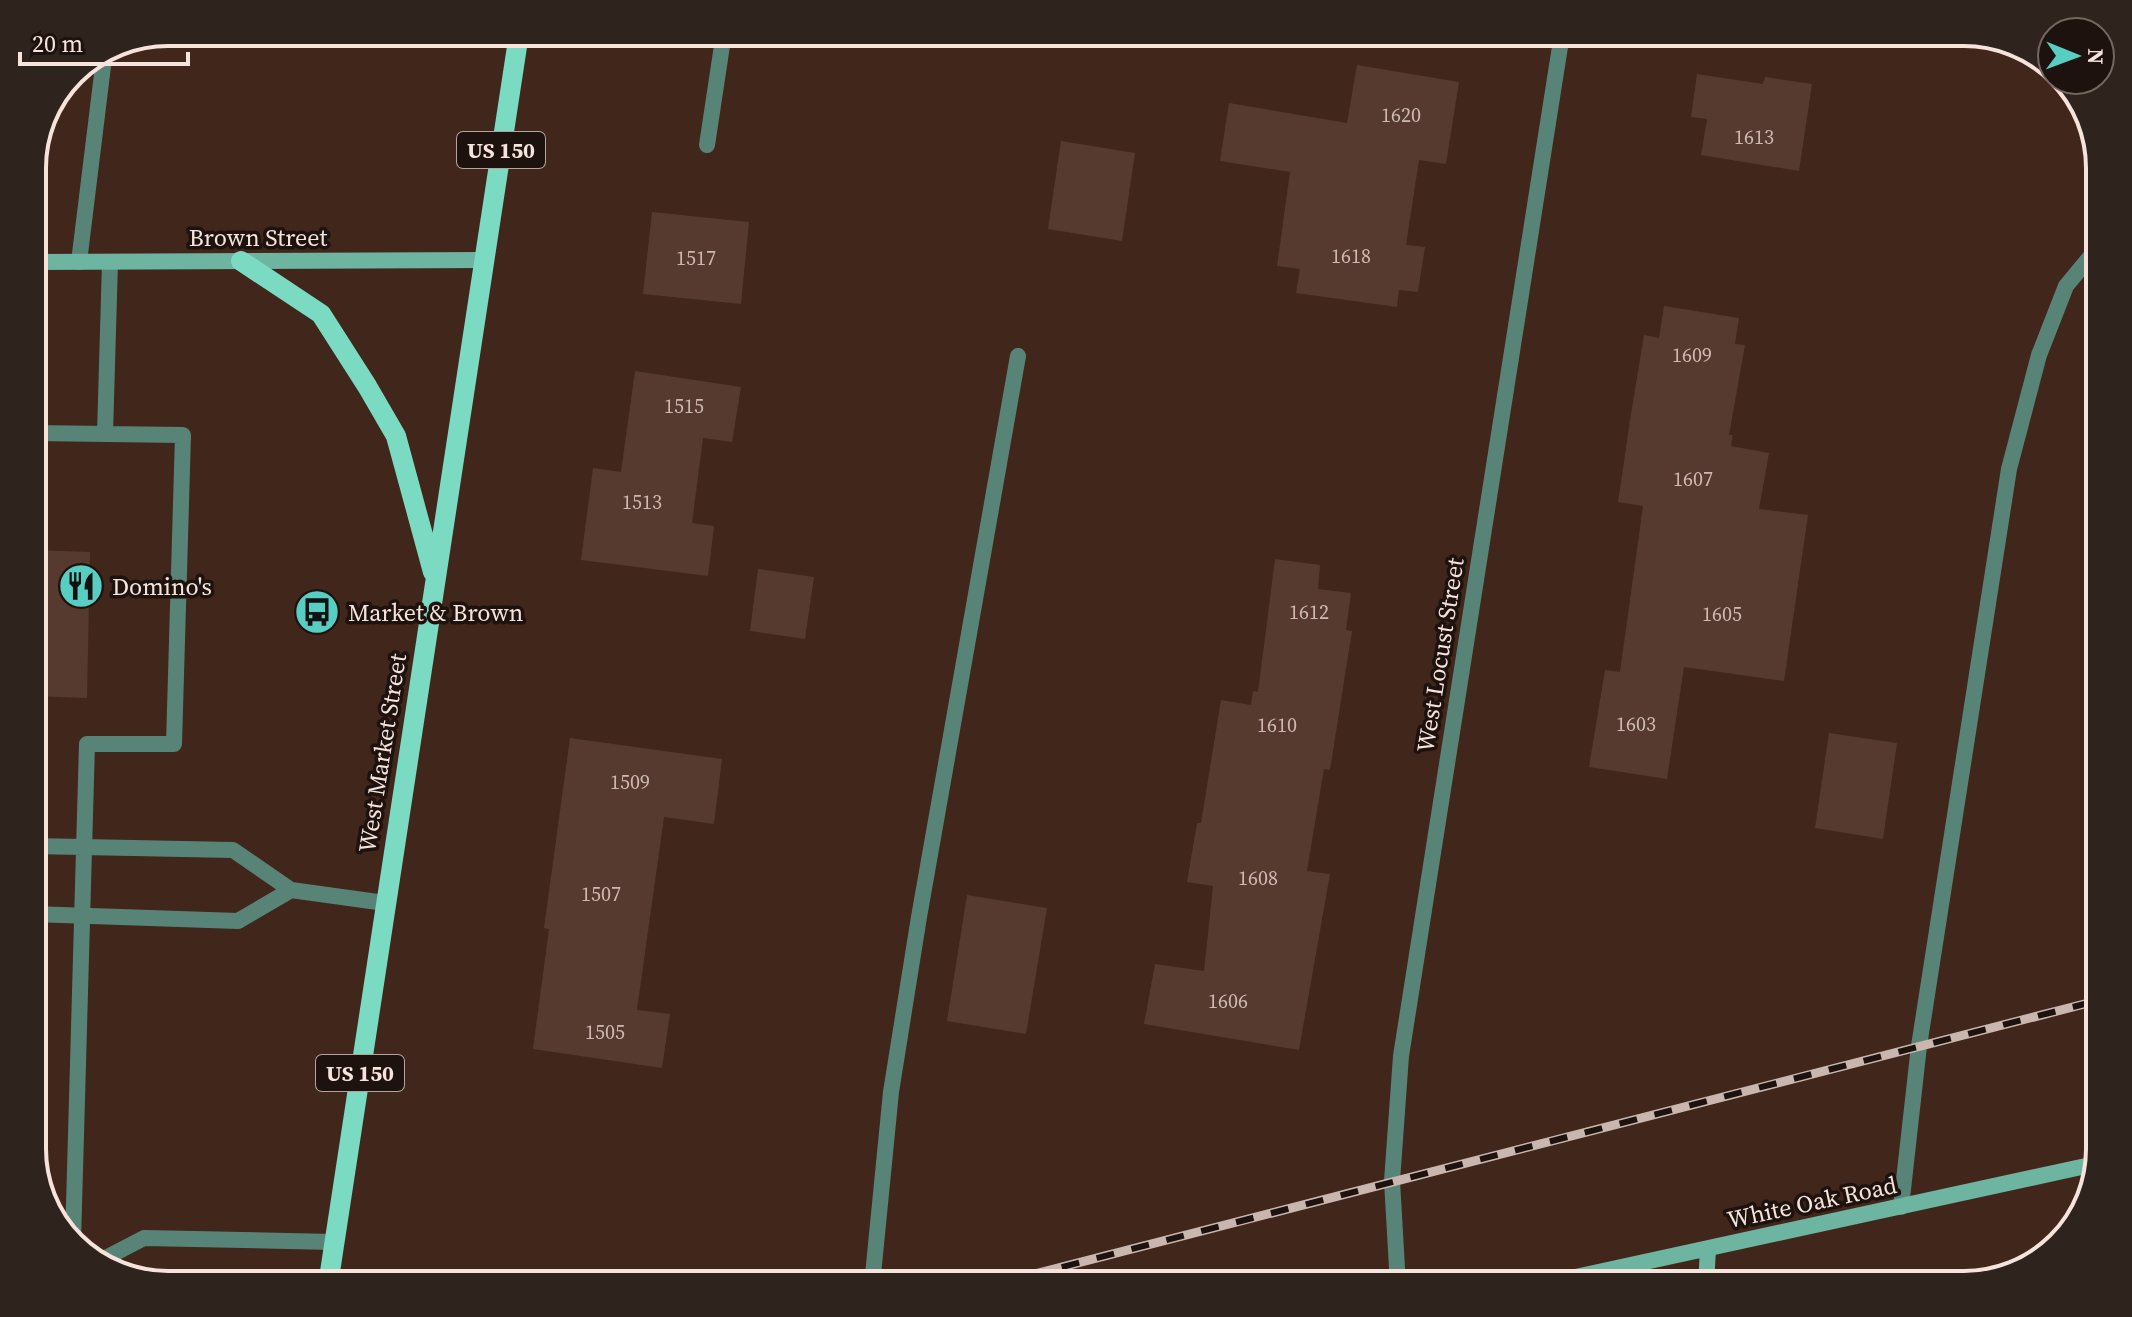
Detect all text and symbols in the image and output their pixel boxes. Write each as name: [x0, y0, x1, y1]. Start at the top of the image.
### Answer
scale bar: [20, 16, 188, 66]
north arrow: [2036, 16, 2116, 96]
text: 20 m: [32, 27, 83, 60]
text: N: [2081, 48, 2111, 65]
house number: 1620: [1381, 101, 1421, 129]
house number: 1613: [1734, 123, 1774, 151]
road number: US 150: [457, 132, 545, 168]
street label: Brown Street: [189, 221, 328, 254]
house number: 1618: [1331, 242, 1371, 270]
house number: 1517: [676, 244, 716, 272]
house number: 1609: [1672, 341, 1712, 369]
house number: 1515: [664, 392, 704, 420]
house number: 1607: [1673, 465, 1713, 493]
house number: 1513: [622, 488, 662, 516]
street label: West Locust Street: [1408, 555, 1472, 755]
restaurant icon: Domino's: [57, 562, 105, 610]
place label: Domino's: [112, 570, 212, 603]
bus stop icon: Market & Brown: [293, 588, 341, 636]
place label: Market & Brown: [348, 596, 523, 629]
house number: 1612: [1289, 598, 1329, 626]
house number: 1605: [1702, 600, 1742, 628]
street label: West Market Street: [350, 651, 414, 855]
house number: 1603: [1616, 710, 1656, 738]
house number: 1610: [1257, 711, 1297, 739]
house number: 1509: [610, 768, 650, 796]
house number: 1608: [1238, 864, 1278, 892]
house number: 1507: [581, 880, 621, 908]
house number: 1606: [1208, 987, 1248, 1015]
house number: 1505: [585, 1018, 625, 1046]
road number: US 150: [316, 1055, 404, 1091]
street label: White Oak Road: [1724, 1168, 1900, 1236]

